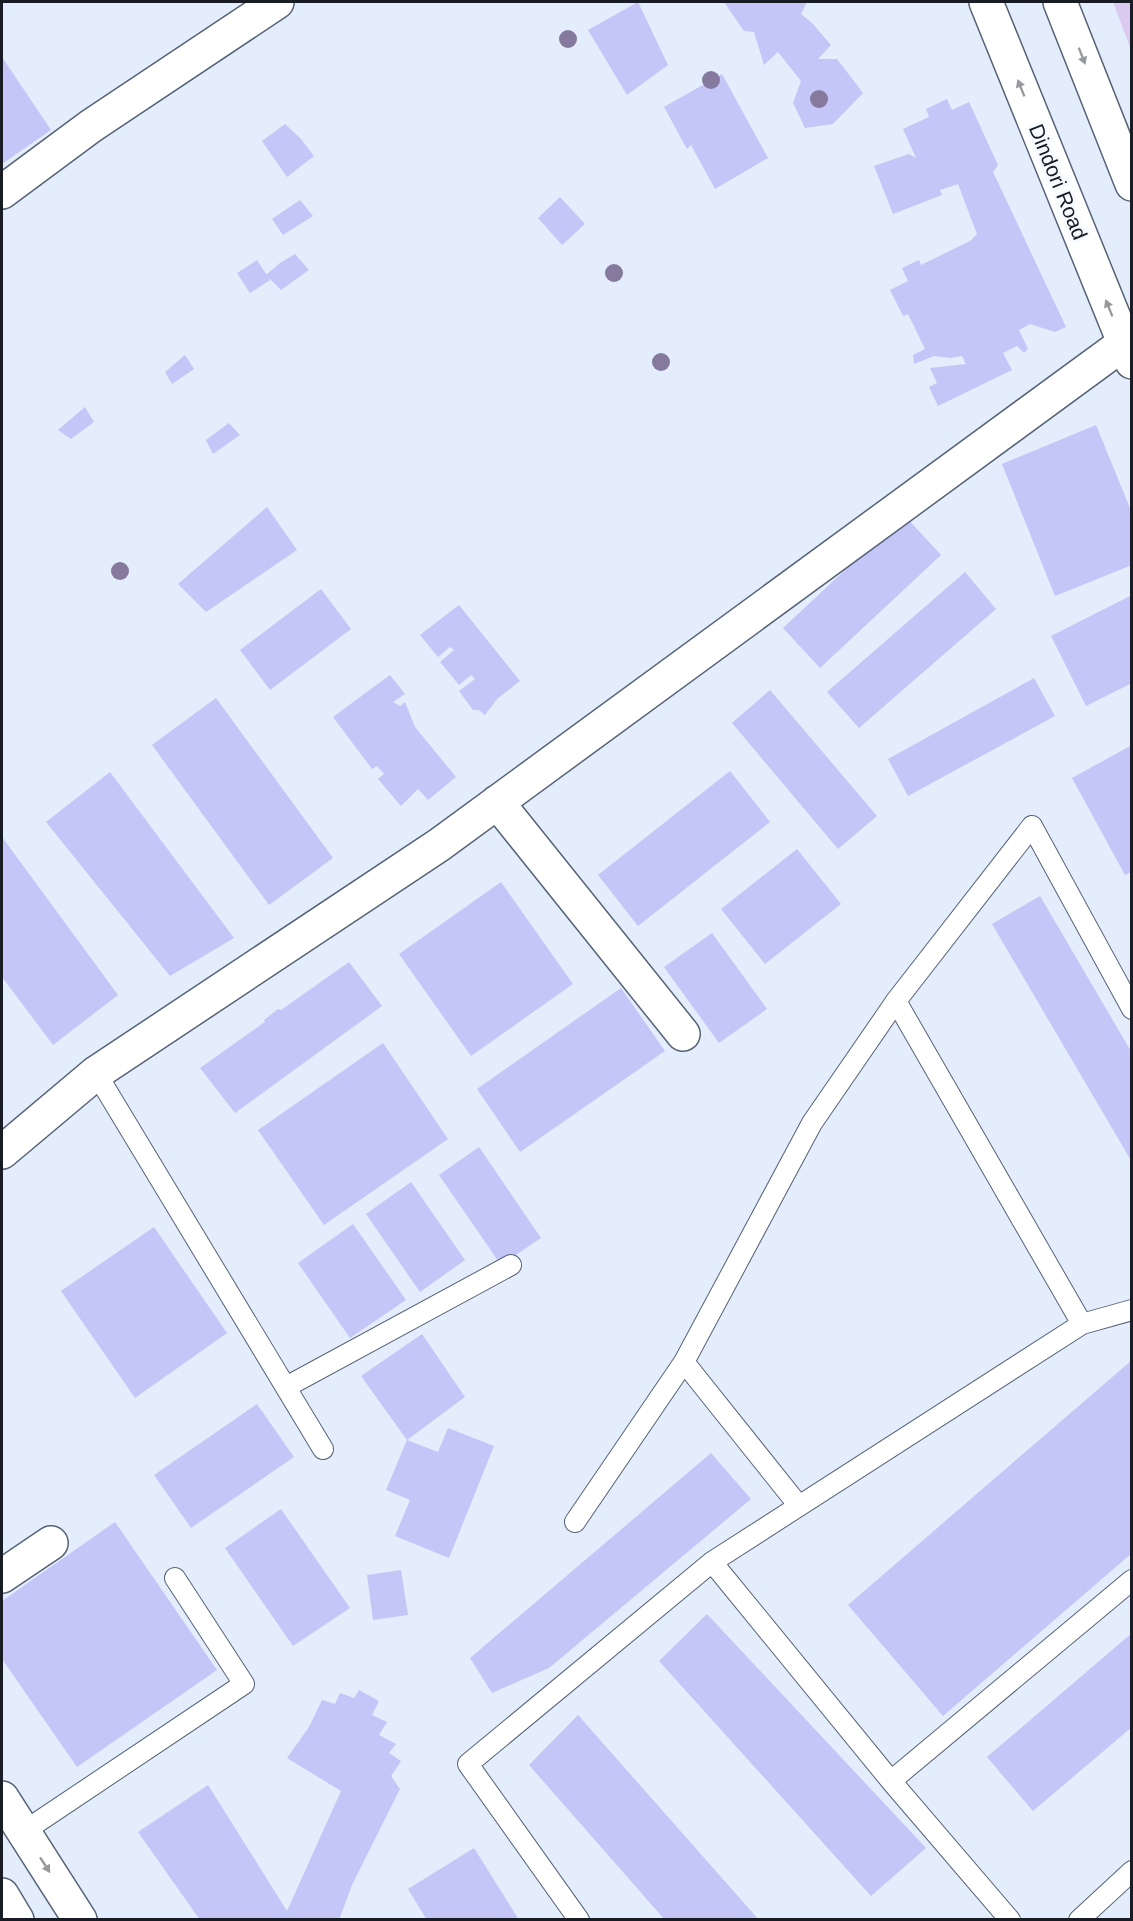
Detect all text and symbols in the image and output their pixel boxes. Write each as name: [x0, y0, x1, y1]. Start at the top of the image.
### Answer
one-way arrow: [1077, 47, 1087, 65]
one-way arrow: [1016, 79, 1026, 97]
street label: Dindori Road: [1025, 121, 1092, 243]
one-way arrow: [1104, 299, 1114, 317]
one-way arrow: [39, 1857, 50, 1873]

